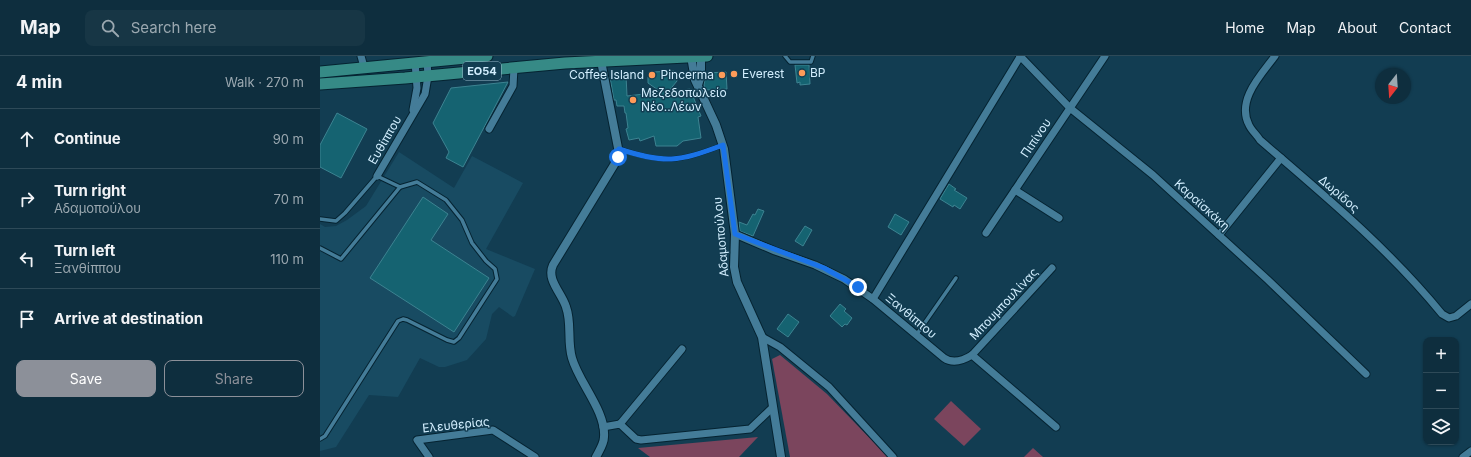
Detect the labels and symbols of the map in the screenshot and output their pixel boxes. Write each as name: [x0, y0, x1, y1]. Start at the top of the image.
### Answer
road number: ΕΟ54: [463, 62, 501, 80]
place label: BP: [810, 65, 826, 80]
place label: Everest: [742, 66, 784, 81]
place label: Coffee Island: [569, 67, 644, 82]
place label: Pincerma: [661, 67, 714, 82]
marker: BP: [797, 68, 807, 78]
north arrow: [1375, 68, 1411, 104]
marker: Everest: [729, 69, 739, 79]
marker: Coffee Island: [647, 70, 657, 80]
marker: Pincerma: [717, 70, 727, 80]
place label: Μεζεδοπωλείο Νέο..Λέων: [641, 85, 727, 114]
marker: Μεζεδοπωλείο Νέο..Λέων: [628, 95, 638, 105]
street label: Ευθίππου: [365, 113, 404, 167]
street label: Πιπίνου: [1017, 115, 1054, 160]
route start: [609, 148, 627, 166]
street label: Δωρίδος: [1316, 172, 1363, 215]
street label: Καραϊσκάκη: [1172, 176, 1233, 233]
street label: Αδαμοπούλου: [710, 196, 731, 278]
street label: Μπουμπουλίνας: [966, 264, 1041, 343]
route end: [849, 278, 867, 296]
street label: Ξανθίππου: [883, 290, 940, 341]
street label: Ελευθερίας: [421, 413, 491, 436]

